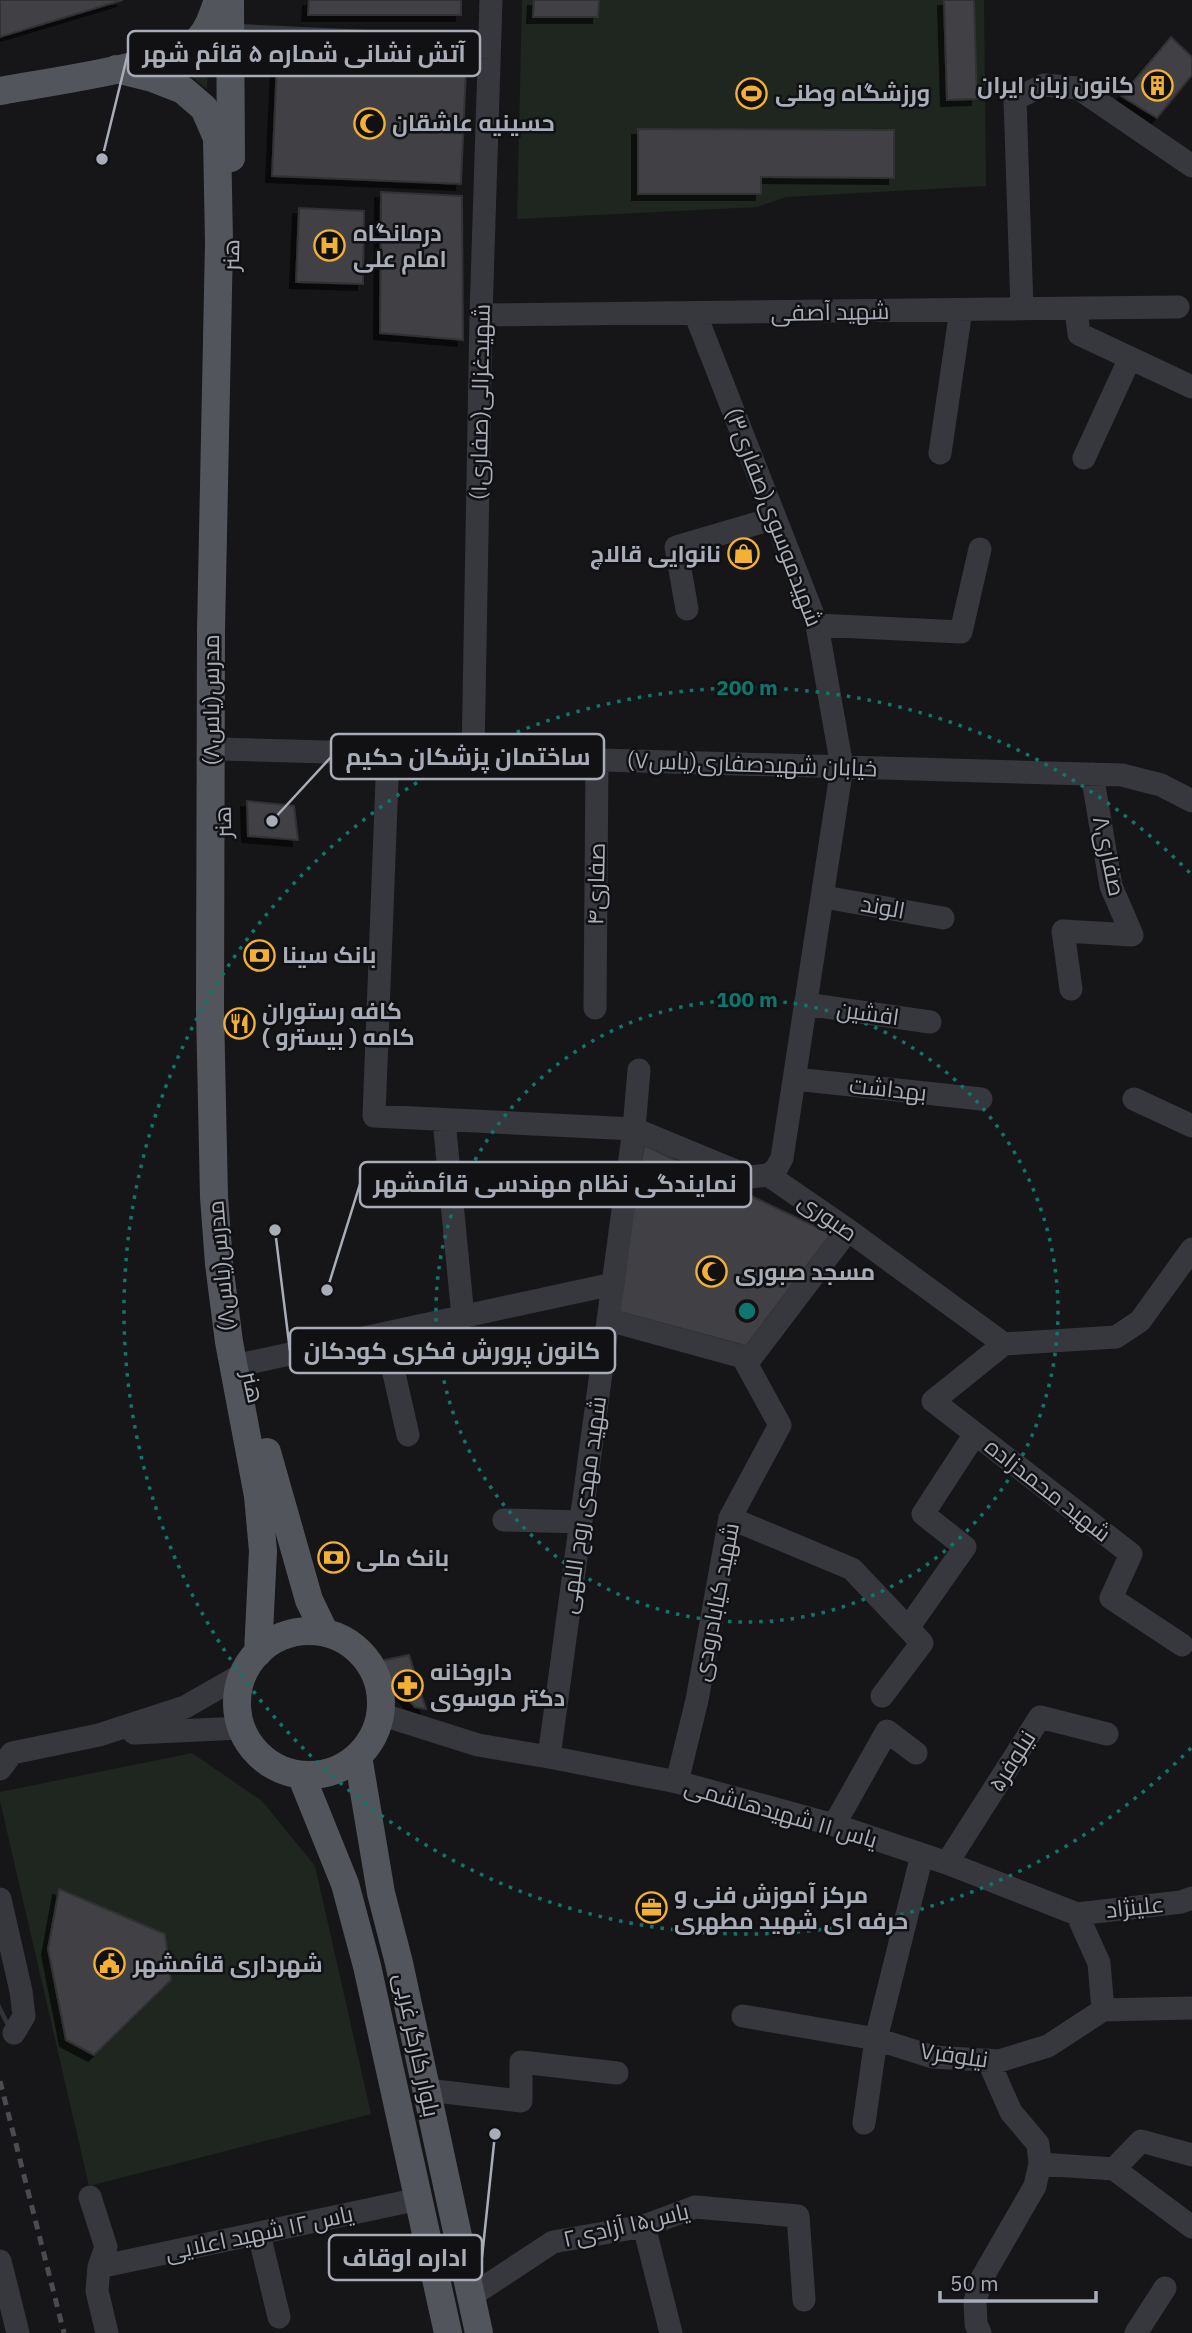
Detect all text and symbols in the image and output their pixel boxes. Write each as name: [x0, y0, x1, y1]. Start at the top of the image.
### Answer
callout: آتش نشانی شماره ۵ قائم شهر: [128, 31, 480, 76]
text: آتش نشانی شماره ۵ قائم شهر: [141, 37, 466, 70]
building icon: کانون زبان ایران: [1140, 68, 1174, 102]
place label: کانون زبان ایران: [977, 69, 1134, 99]
sports icon: ورزشگاه وطنی: [735, 76, 769, 110]
place label: ورزشگاه وطنی: [775, 77, 930, 107]
mosque icon: حسینیه عاشقان: [352, 106, 386, 140]
place label: حسینیه عاشقان: [392, 107, 555, 137]
place label: درمانگاه امام علی: [353, 217, 447, 275]
hospital icon: درمانگاه امام علی: [313, 229, 347, 263]
street label: هنر: [215, 239, 245, 273]
street label: شهید آصفی: [770, 295, 890, 327]
street label: شهیدغزالی(صفاری۱): [462, 304, 496, 500]
street label: شهیدموسوی(صفاری۳): [719, 403, 831, 630]
shop icon: نانوایی قالاچ: [727, 537, 761, 571]
place label: نانوایی قالاچ: [590, 538, 721, 570]
street label: مدرس(یاس۸): [195, 634, 225, 766]
text: 200 m: [716, 673, 778, 701]
callout: ساختمان پزشکان حکیم: [331, 734, 604, 779]
text: ساختمان پزشکان حکیم: [346, 740, 590, 774]
street label: خیابان شهیدصفاری(یاس۷): [626, 744, 878, 782]
street label: هنر: [207, 806, 237, 840]
street label: صفاری۸: [1087, 813, 1133, 899]
street label: صفاری۴: [579, 843, 611, 925]
street label: الوند: [859, 887, 908, 925]
bank icon: بانک سینا: [242, 938, 276, 972]
place label: بانک سینا: [282, 939, 376, 969]
text: 100 m: [716, 985, 778, 1013]
street label: افشین: [835, 993, 901, 1031]
place label: کافه رستوران کامه ( بیسترو ): [262, 995, 415, 1051]
restaurant icon: کافه رستوران کامه ( بیسترو ): [222, 1007, 256, 1041]
street label: بهداشت: [848, 1069, 928, 1107]
callout: نمایندگی نظام مهندسی قائمشهر: [360, 1162, 751, 1207]
text: نمایندگی نظام مهندسی قائمشهر: [372, 1167, 737, 1200]
street label: صبوری: [793, 1185, 864, 1247]
street label: مدرس(یاس۸): [199, 1199, 241, 1333]
mosque icon: مسجد صبوری: [695, 1255, 729, 1289]
place label: مسجد صبوری: [735, 1256, 875, 1286]
centre of rings: [735, 1299, 759, 1323]
callout: کانون پرورش فکری کودکان: [290, 1328, 615, 1373]
text: کانون پرورش فکری کودکان: [304, 1334, 600, 1368]
street label: هنر: [236, 1366, 272, 1406]
street label: شهید مهدی روح اللهی: [552, 1394, 614, 1616]
street label: شهید محمدزاده: [980, 1431, 1118, 1548]
street label: شهید کیابادرودی: [685, 1520, 745, 1684]
bank icon: بانک ملی: [316, 1541, 350, 1575]
place label: بانک ملی: [356, 1542, 449, 1572]
place label: داروخانه دکتر موسوی: [430, 1656, 565, 1712]
pharmacy icon: داروخانه دکتر موسوی: [390, 1668, 424, 1702]
street label: نیلوفر۵: [981, 1724, 1042, 1797]
street label: یاس ۱۱ شهیدهاشمی: [681, 1770, 881, 1854]
place label: مرکز آموزش فنی و حرفه ای شهید مطهری: [674, 1879, 908, 1935]
street label: علینژاد: [1104, 1888, 1166, 1924]
office icon: مرکز آموزش فنی و حرفه ای شهید مطهری: [634, 1891, 668, 1925]
public building icon: شهرداری قائمشهر: [93, 1947, 127, 1981]
place label: شهرداری قائمشهر: [132, 1948, 323, 1978]
street label: بلوار کارگر غربی: [388, 1970, 448, 2119]
street label: نیلوفر۷: [918, 2034, 990, 2074]
street label: یاس۱۵ آزادی۲: [560, 2195, 692, 2253]
street label: یاس ۱۲ شهید اعلایی: [162, 2197, 355, 2267]
callout: اداره اوقاف: [329, 2235, 482, 2280]
text: اداره اوقاف: [342, 2241, 468, 2273]
scale bar: [940, 2260, 1096, 2304]
text: 50 m: [950, 2269, 999, 2297]

